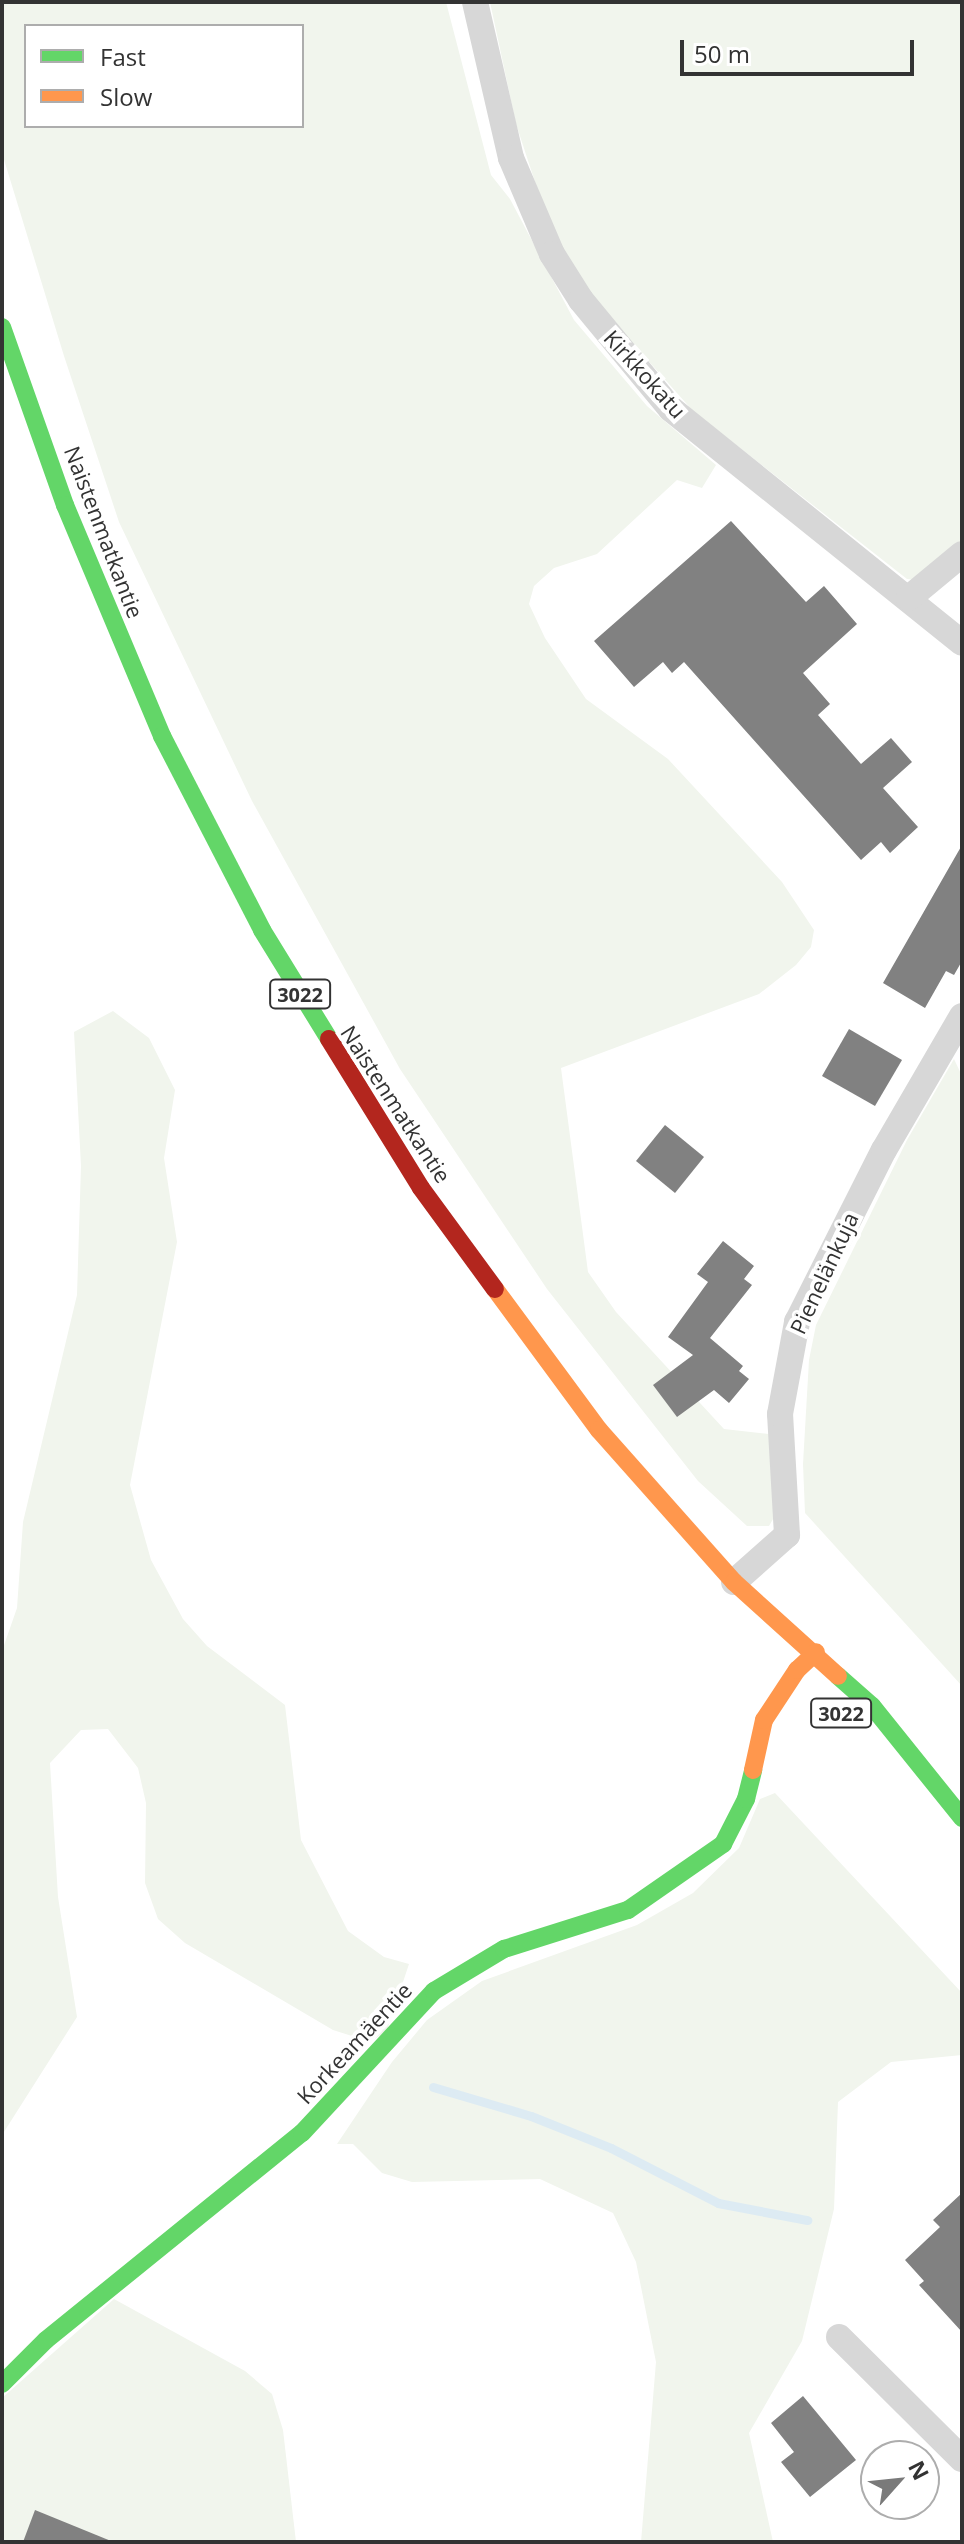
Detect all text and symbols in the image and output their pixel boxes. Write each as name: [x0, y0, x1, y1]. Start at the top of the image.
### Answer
legend: [24, 24, 304, 128]
scale bar: [684, 24, 918, 74]
text: 50 m: [694, 37, 750, 70]
text: Fast: [100, 40, 146, 73]
text: Slow: [100, 80, 152, 113]
street label: Kirkkokatu: [599, 324, 691, 424]
street label: Naistenmatkantie: [59, 442, 149, 622]
road number: 3022: [268, 978, 332, 1010]
street label: Naistenmatkantie: [335, 1021, 457, 1187]
street label: Pienelänkuja: [784, 1208, 864, 1338]
road number: 3022: [809, 1697, 873, 1729]
street label: Korkeamäentie: [291, 1977, 417, 2109]
north arrow: [860, 2440, 940, 2520]
text: N: [902, 2455, 937, 2485]

